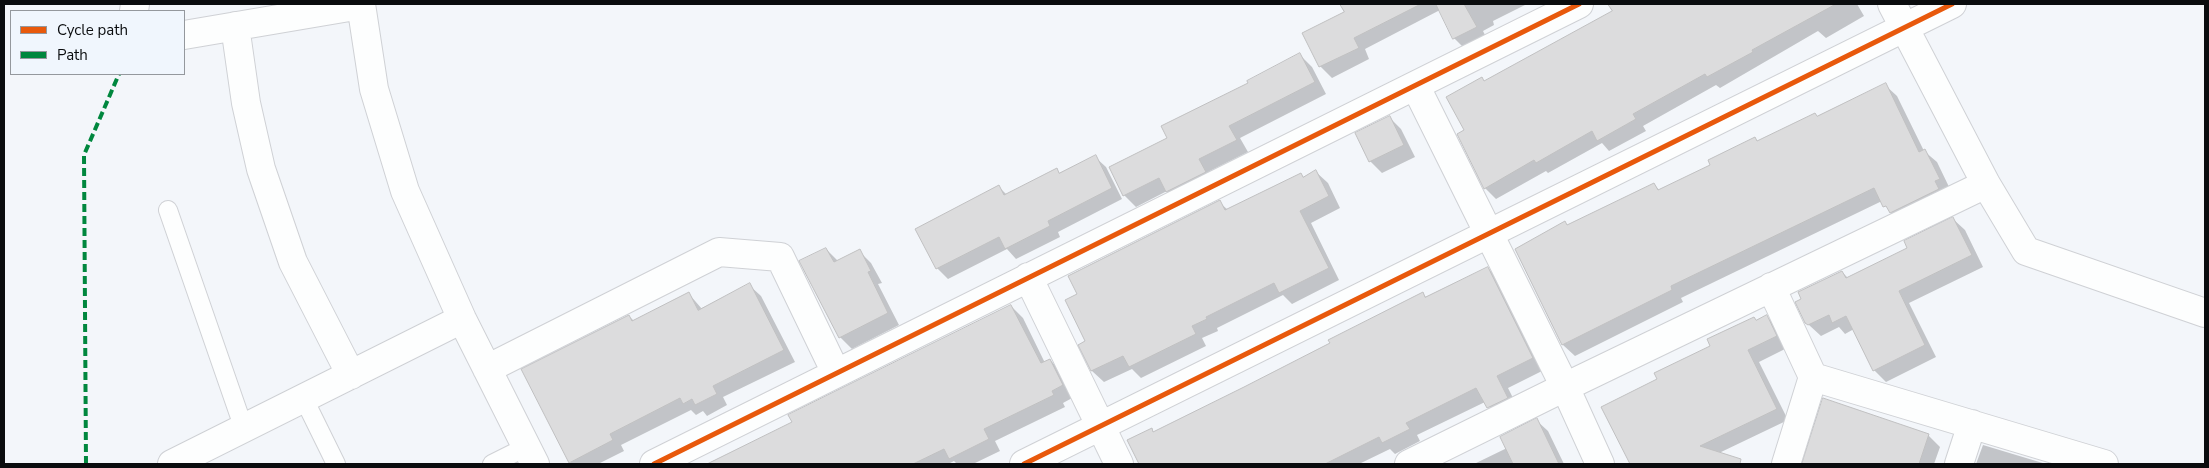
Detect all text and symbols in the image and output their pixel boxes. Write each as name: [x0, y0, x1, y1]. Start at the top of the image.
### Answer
legend: [10, 10, 185, 75]
text: Cycle path: [57, 20, 128, 40]
text: Path: [57, 45, 88, 65]

